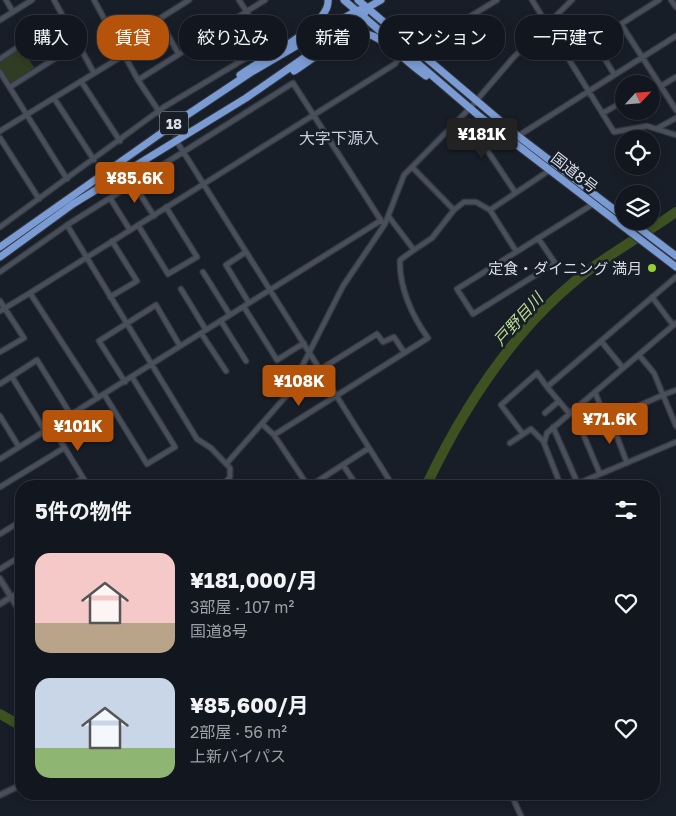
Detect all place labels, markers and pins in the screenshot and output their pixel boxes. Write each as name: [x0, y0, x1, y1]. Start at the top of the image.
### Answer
pin: ¥181K: [447, 118, 517, 160]
pin: ¥85.6K: [94, 162, 176, 204]
place label: 定食・ダイニング 満月: [488, 259, 642, 277]
marker: 定食・ダイニング 満月: [646, 262, 658, 274]
pin: ¥108K: [264, 364, 334, 407]
pin: ¥71.6K: [569, 402, 651, 445]
pin: ¥101K: [43, 410, 113, 452]

